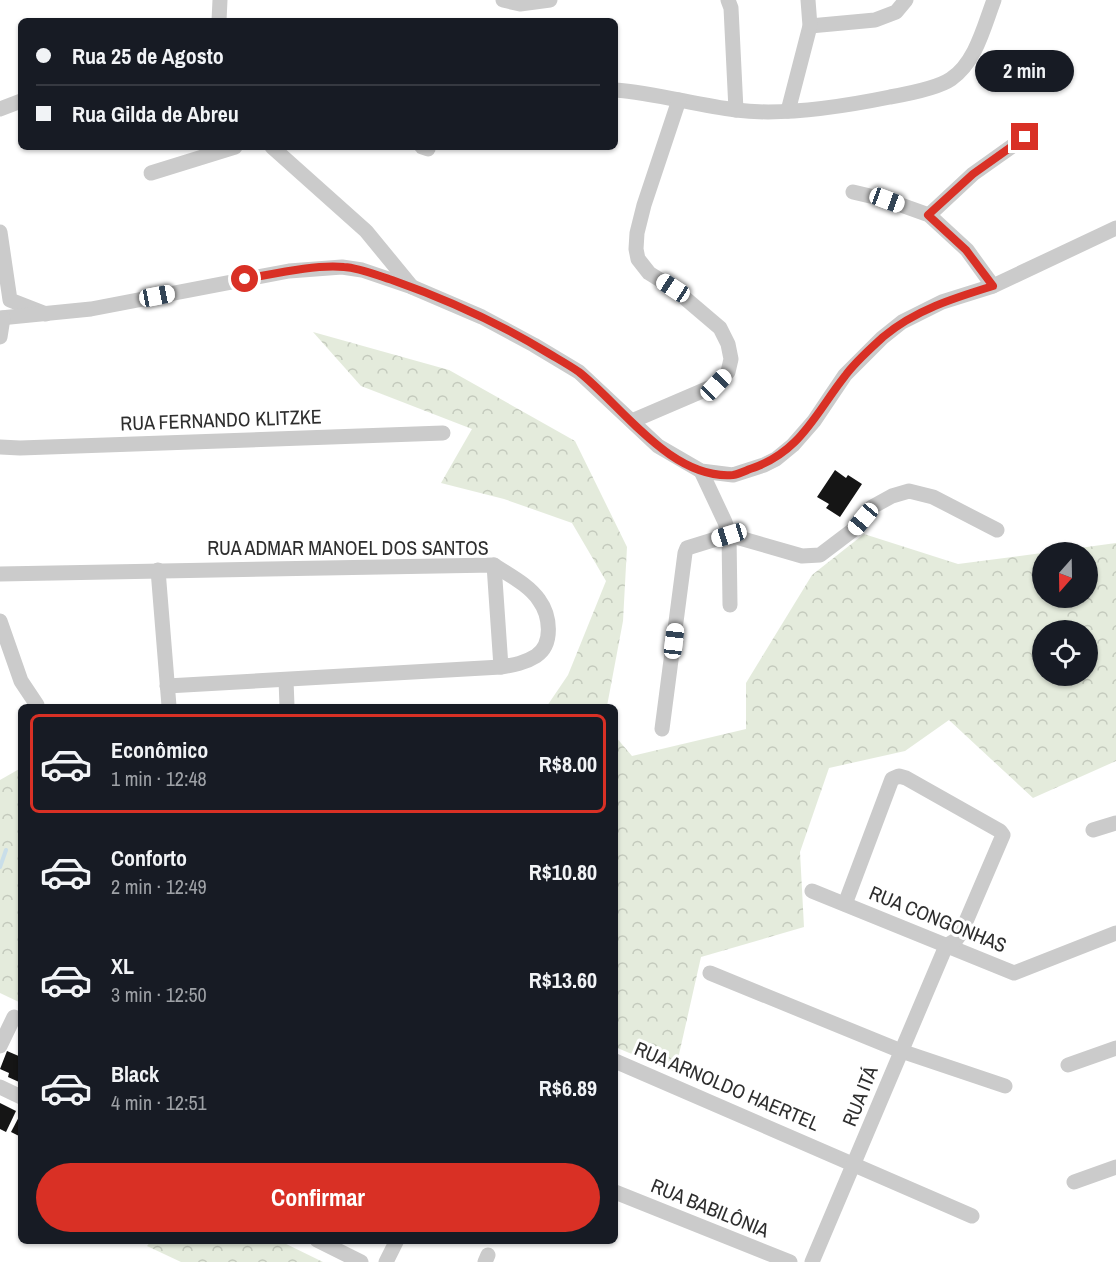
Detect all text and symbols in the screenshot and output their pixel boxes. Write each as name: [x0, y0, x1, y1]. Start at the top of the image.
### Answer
text: Rua 25 de Agosto: [72, 41, 224, 71]
callout: 2 min: [976, 50, 1074, 92]
text: 2 min: [1003, 57, 1046, 84]
text: Rua Gilda de Abreu: [72, 99, 239, 129]
route end: [1011, 123, 1038, 150]
car: [867, 185, 907, 215]
route start: [231, 265, 258, 292]
car: [653, 271, 693, 305]
car: [138, 284, 176, 308]
car: [697, 366, 735, 404]
street label: RUA FERNANDO KLITZKE: [120, 402, 322, 437]
car: [845, 499, 881, 539]
car: [709, 521, 749, 549]
street label: RUA ADMAR MANOEL DOS SANTOS: [207, 534, 489, 561]
north arrow: [1032, 542, 1098, 608]
map controls: [1032, 542, 1098, 686]
button: locate: [1032, 620, 1098, 686]
car: [663, 622, 685, 660]
text: Econômico: [111, 735, 208, 765]
icon: car: [39, 737, 93, 791]
text: R$8.00: [539, 749, 597, 779]
text: 1 min · 12:48: [111, 765, 207, 792]
text: Conforto: [111, 843, 187, 873]
icon: car: [39, 845, 93, 899]
text: R$10.80: [529, 857, 597, 887]
text: 2 min · 12:49: [111, 873, 207, 900]
street label: RUA CONGONHAS: [866, 879, 1011, 958]
text: XL: [111, 951, 134, 981]
icon: car: [39, 953, 93, 1007]
text: R$13.60: [529, 965, 597, 995]
text: 3 min · 12:50: [111, 981, 207, 1008]
street label: RUA ARNOLDO HAERTEL: [631, 1034, 824, 1137]
text: Black: [111, 1059, 159, 1089]
icon: car: [39, 1061, 93, 1115]
street label: RUA ITÁ: [835, 1062, 884, 1130]
text: R$6.89: [539, 1073, 597, 1103]
text: 4 min · 12:51: [111, 1089, 207, 1116]
button: Confirmar: [36, 1163, 600, 1232]
street label: RUA BABILÔNIA: [647, 1172, 773, 1243]

